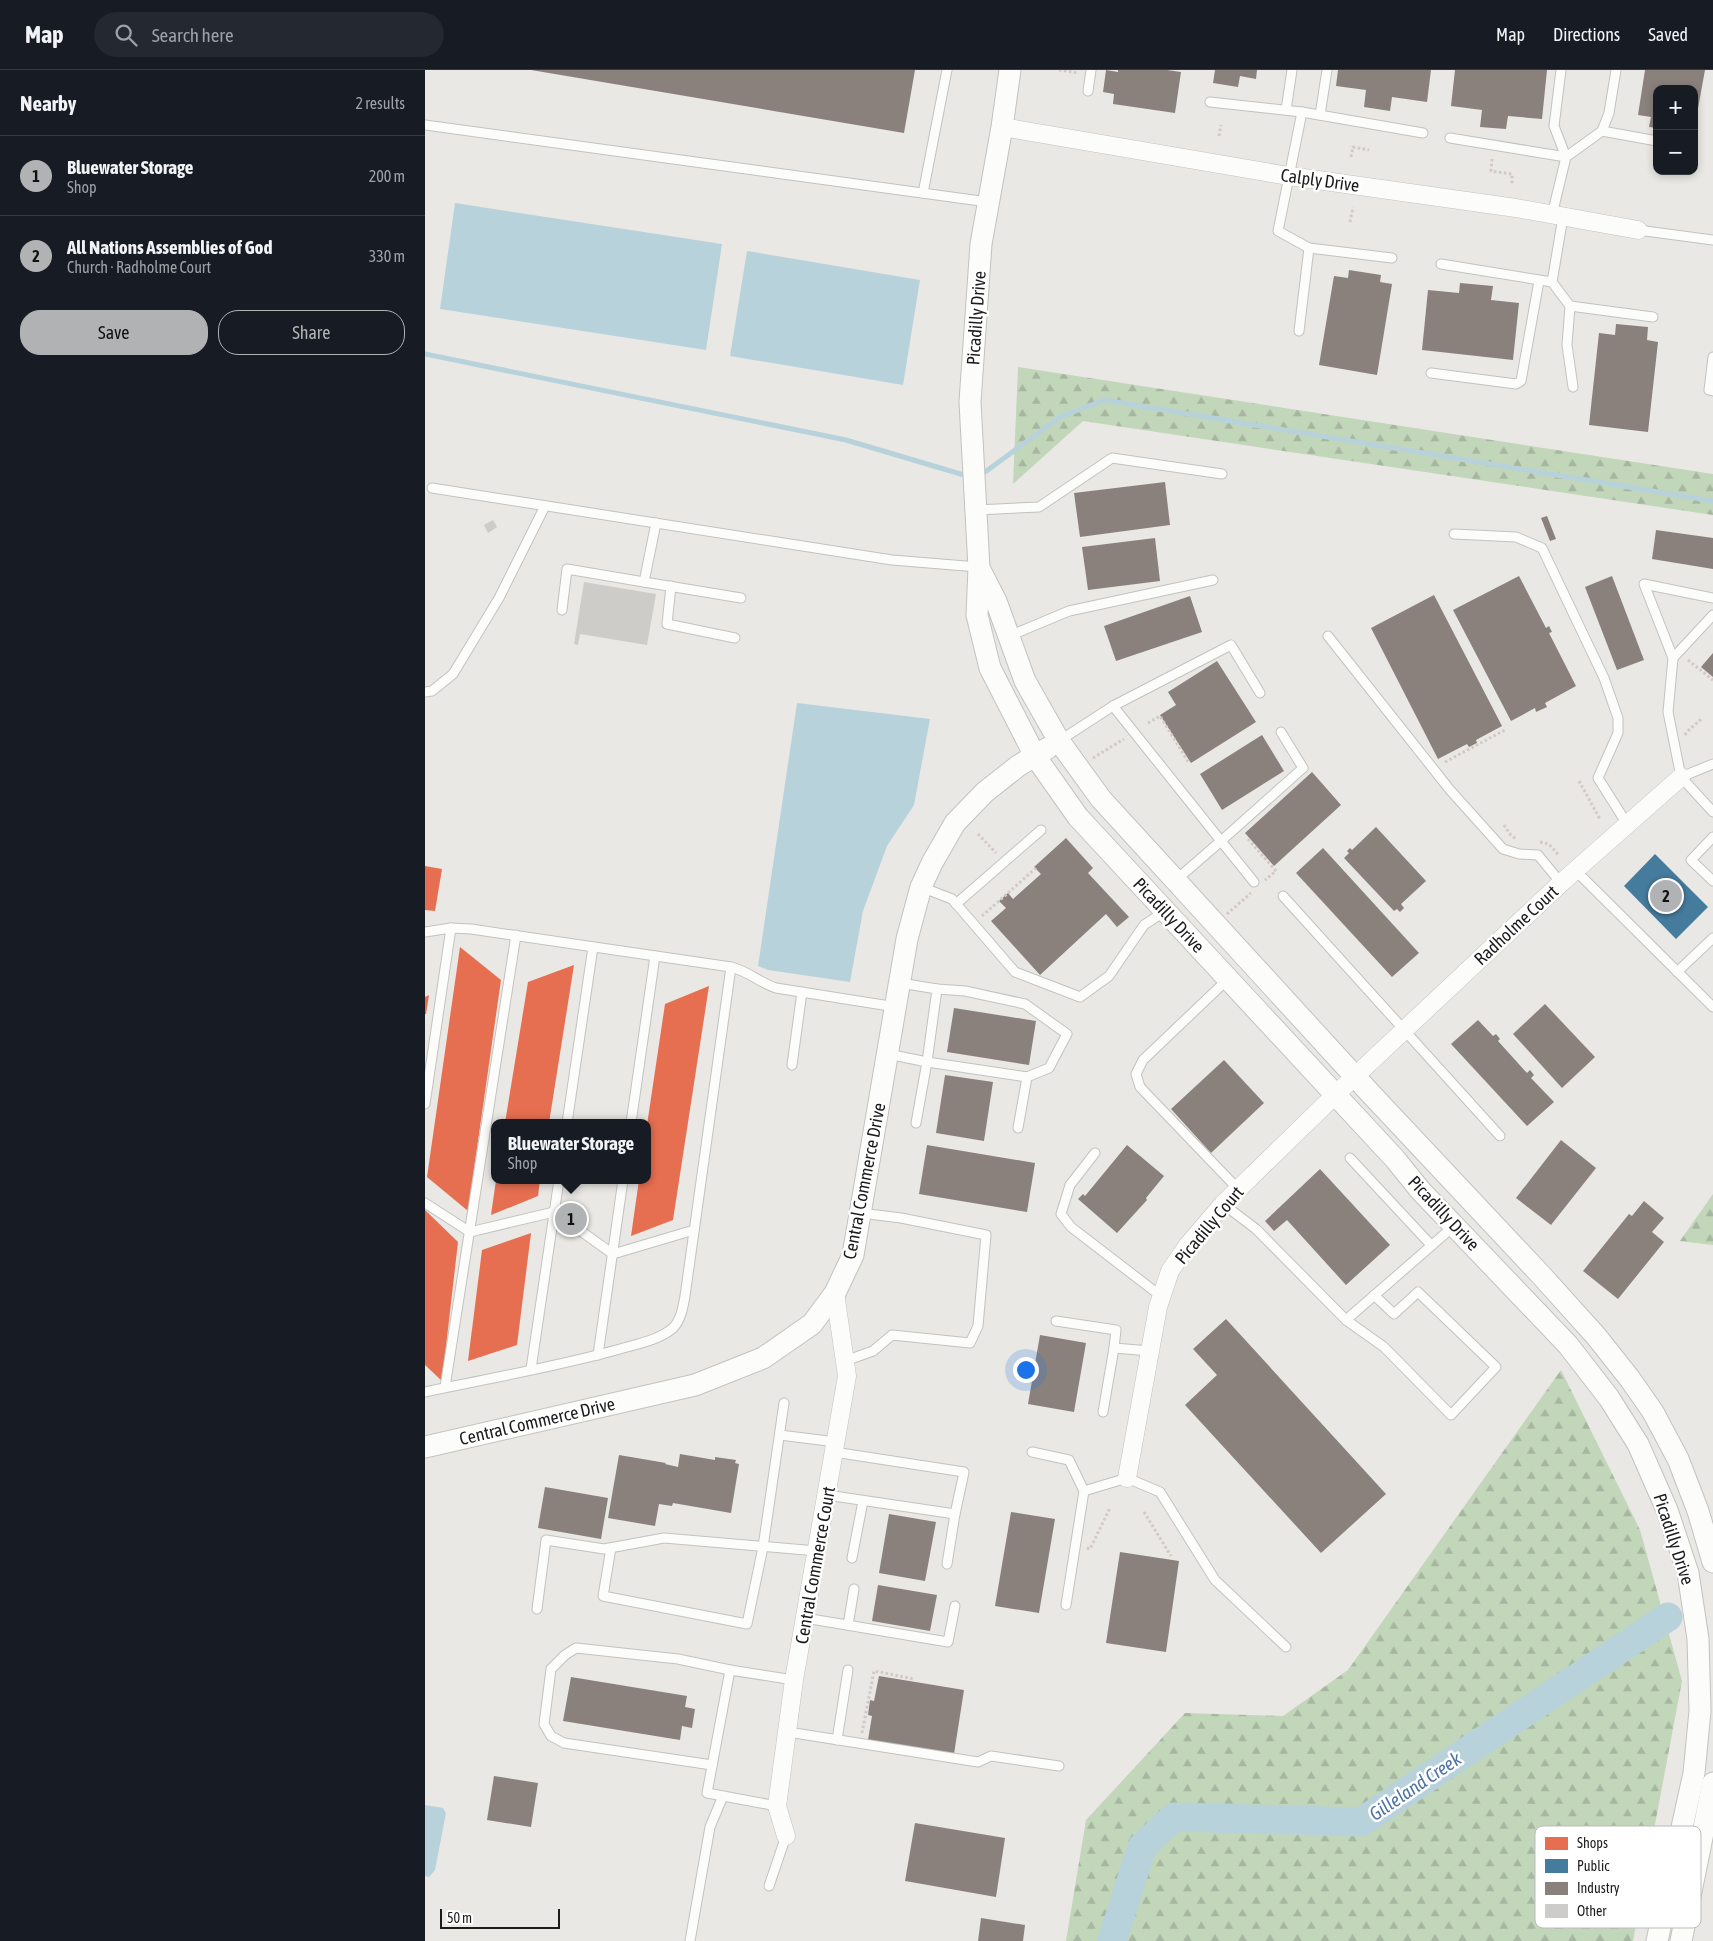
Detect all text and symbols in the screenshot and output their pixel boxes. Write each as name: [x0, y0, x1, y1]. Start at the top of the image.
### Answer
search box: [94, 12, 444, 57]
text: Map: [25, 21, 64, 48]
icon: search: [112, 21, 140, 49]
text: Search here: [152, 24, 234, 46]
text: Map: [1496, 24, 1525, 45]
text: Directions: [1553, 24, 1620, 45]
text: Saved: [1648, 24, 1688, 45]
map controls: [1653, 85, 1698, 175]
button: +: [1653, 85, 1698, 130]
text: Nearby: [20, 91, 76, 115]
text: 2 results: [355, 94, 405, 112]
button: −: [1653, 130, 1698, 175]
text: Bluewater Storage: [67, 156, 193, 178]
street label: Calply Drive: [1279, 164, 1361, 196]
text: 1: [32, 167, 40, 185]
text: 200 m: [369, 167, 405, 185]
text: Shop: [67, 178, 97, 196]
text: All Nations Assemblies of God: [67, 236, 273, 258]
text: 2: [32, 247, 40, 265]
text: 330 m: [369, 247, 405, 265]
text: Church · Radholme Court: [67, 258, 211, 276]
street label: Picadilly Drive: [962, 270, 990, 366]
button: Save: [20, 310, 208, 355]
button: Share: [218, 310, 405, 355]
street label: Picadilly Drive: [1129, 873, 1209, 957]
pin: 2: [1650, 877, 1682, 915]
street label: Radholme Court: [1470, 881, 1562, 969]
street label: Central Commerce Drive: [839, 1101, 889, 1261]
popup: [491, 1119, 651, 1184]
text: Bluewater Storage: [508, 1132, 634, 1154]
text: Shop: [508, 1154, 537, 1172]
street label: Picadilly Drive: [1404, 1171, 1484, 1255]
street label: Picadilly Court: [1170, 1182, 1248, 1268]
pin: 1: [555, 1200, 587, 1238]
your location: [1013, 1357, 1039, 1383]
street label: Central Commerce Drive: [457, 1393, 617, 1449]
street label: Central Commerce Court: [791, 1485, 839, 1645]
street label: Picadilly Drive: [1649, 1491, 1699, 1587]
water label: Gilleland Creek: [1365, 1747, 1466, 1825]
legend: [1535, 1826, 1701, 1928]
text: Shops: [1577, 1835, 1608, 1851]
text: Public: [1577, 1858, 1610, 1874]
text: Industry: [1577, 1880, 1620, 1896]
text: Other: [1577, 1903, 1607, 1919]
scale bar: [440, 1906, 560, 1929]
text: 50 m: [447, 1910, 472, 1926]

